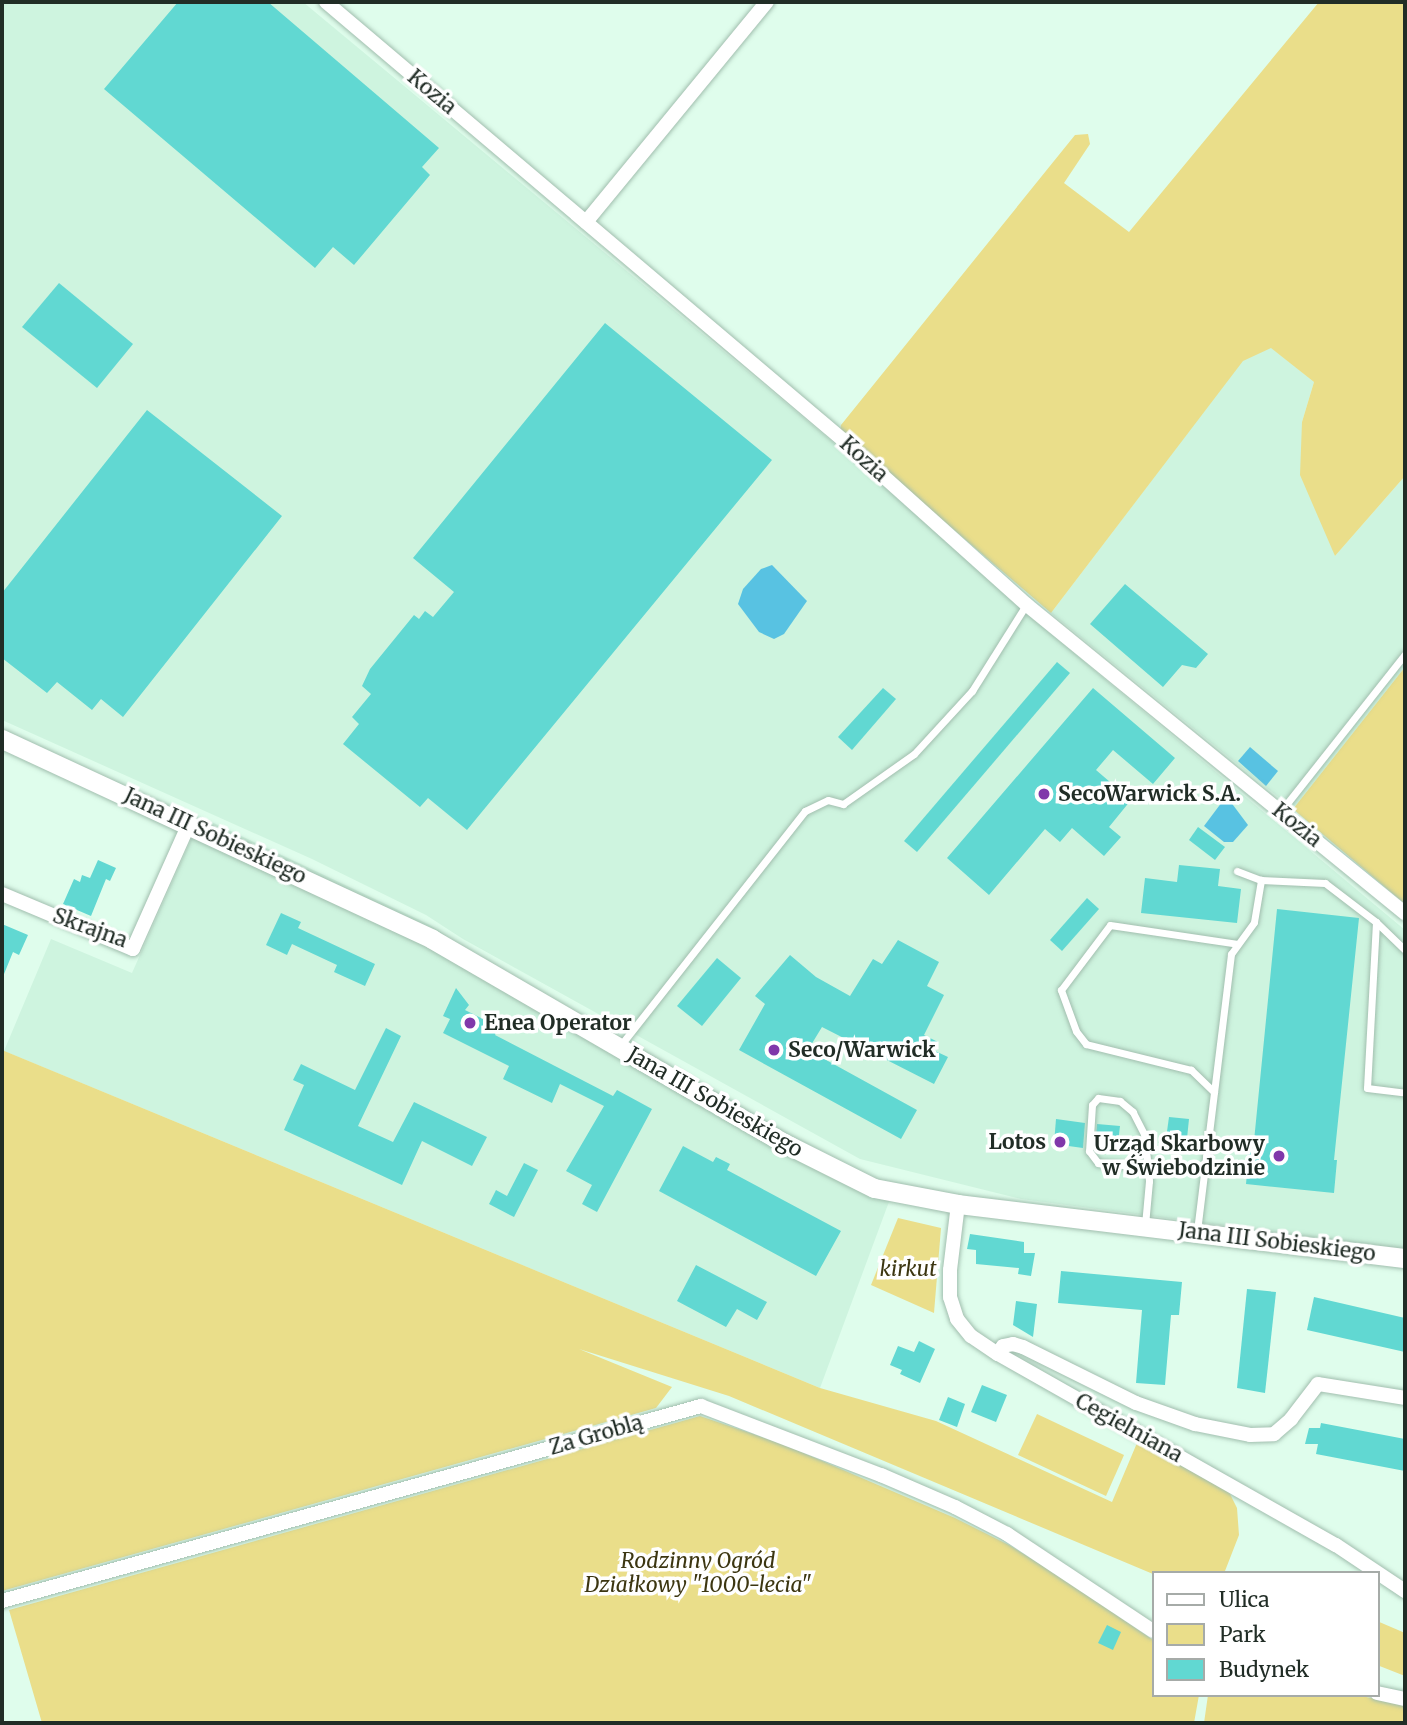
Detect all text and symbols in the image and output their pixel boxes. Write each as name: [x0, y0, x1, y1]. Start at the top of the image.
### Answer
street label: Kozia: [402, 64, 462, 120]
street label: Kozia: [835, 431, 893, 487]
place label: SecoWarwick S.A.: [1058, 781, 1241, 807]
street label: Jana III Sobieskiego: [120, 783, 310, 889]
marker: SecoWarwick S.A.: [1036, 786, 1052, 802]
street label: Kozia: [1267, 798, 1327, 852]
street label: Skrajna: [49, 903, 131, 953]
place label: Enea Operator: [484, 1010, 632, 1036]
marker: Enea Operator: [462, 1015, 478, 1031]
place label: Seco/Warwick: [788, 1037, 936, 1063]
street label: Jana III Sobieskiego: [623, 1041, 807, 1163]
marker: Seco/Warwick: [766, 1042, 782, 1058]
place label: Lotos: [988, 1129, 1046, 1155]
place label: Urząd Skarbowy w Świebodzinie: [1094, 1131, 1265, 1181]
marker: Lotos: [1052, 1134, 1068, 1150]
marker: Urząd Skarbowy w Świebodzinie: [1271, 1148, 1287, 1164]
street label: Jana III Sobieskiego: [1177, 1217, 1377, 1267]
park label: kirkut: [880, 1256, 936, 1282]
street label: Cegielniana: [1071, 1388, 1187, 1468]
street label: Za Groblą: [546, 1410, 646, 1460]
park label: Rodzinny Ogród Działkowy "1000-lecia": [584, 1548, 812, 1598]
legend: [1152, 1571, 1379, 1697]
text: Ulica: [1219, 1586, 1269, 1613]
text: Park: [1219, 1621, 1266, 1648]
text: Budynek: [1219, 1656, 1309, 1683]

